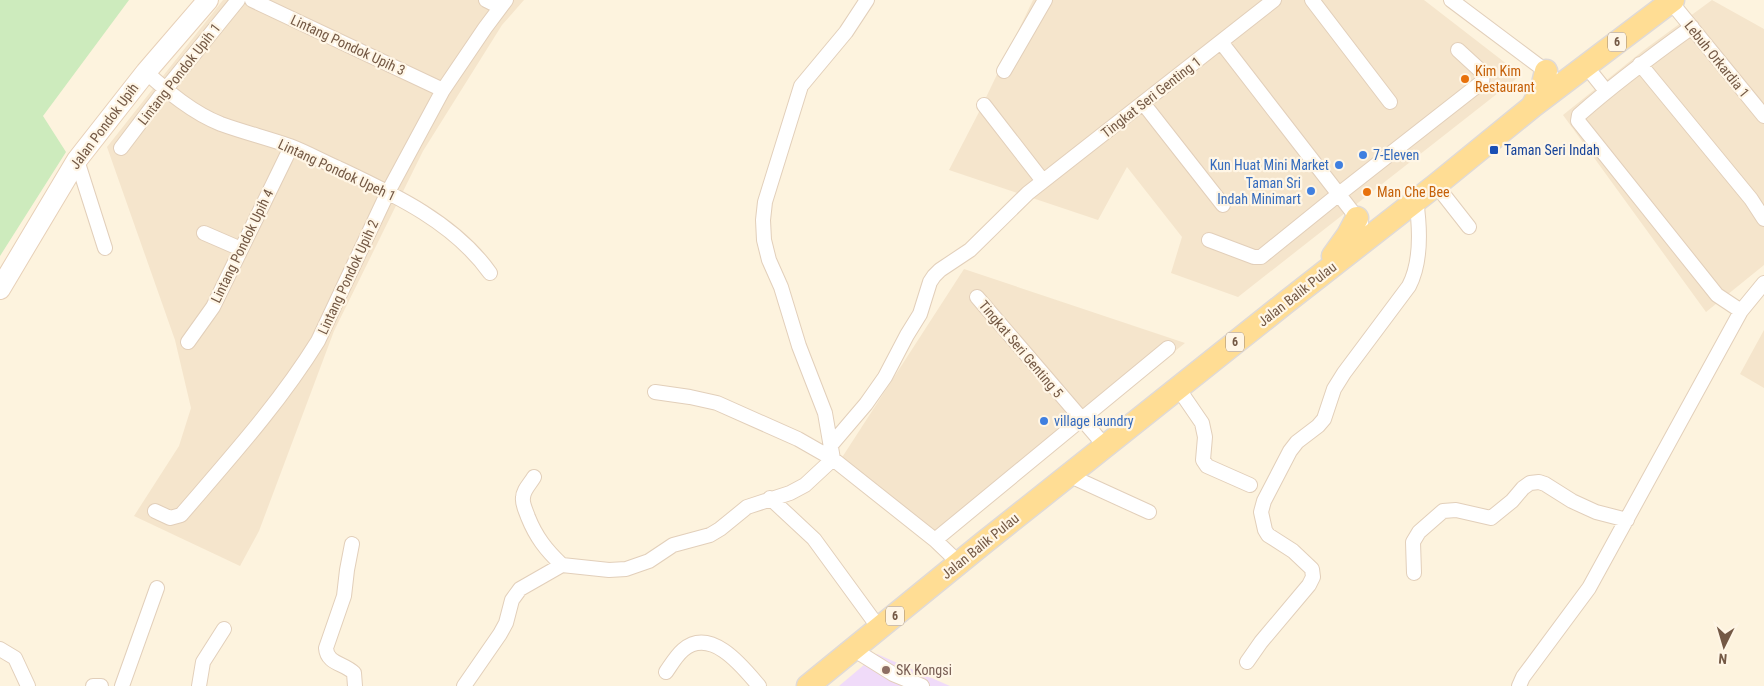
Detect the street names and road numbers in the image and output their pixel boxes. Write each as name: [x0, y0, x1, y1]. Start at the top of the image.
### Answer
street label: Lintang Pondok Upih 3: [288, 11, 408, 79]
street label: Lebuh Orkardia 1: [1681, 18, 1753, 100]
street label: Lintang Pondok Upih 1: [134, 20, 224, 128]
road number: 6: [1608, 32, 1626, 52]
street label: Tingkat Seri Genting 1: [1098, 53, 1204, 141]
street label: Jalan Pondok Upih: [67, 80, 141, 172]
street label: Lintang Pondok Upeh 1: [276, 136, 398, 204]
street label: Lintang Pondok Upih 4: [208, 187, 276, 305]
street label: Lintang Pondok Upih 2: [314, 217, 382, 337]
street label: Jalan Balik Pulau: [1255, 258, 1339, 330]
street label: Tingkat Seri Genting 5: [976, 297, 1066, 401]
road number: 6: [1226, 332, 1244, 352]
street label: Jalan Balik Pulau: [938, 510, 1022, 582]
road number: 6: [886, 606, 904, 626]

